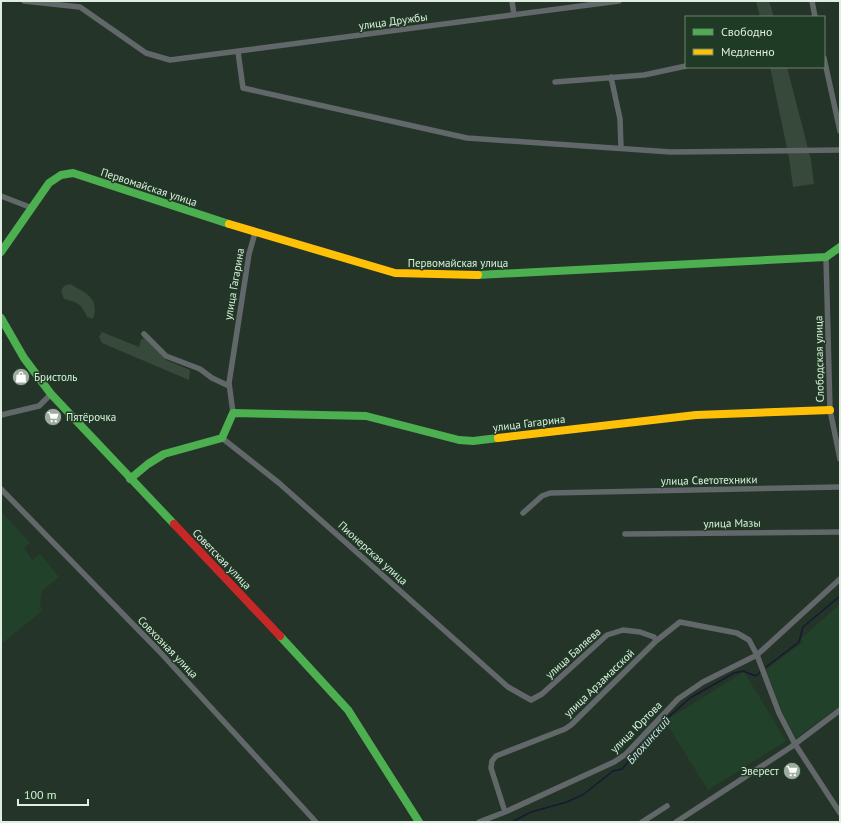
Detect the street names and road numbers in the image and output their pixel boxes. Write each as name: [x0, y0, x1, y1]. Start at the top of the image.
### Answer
street label: улица Дружбы: [358, 9, 428, 33]
street label: Первомайская улица: [99, 165, 199, 209]
street label: улица Гагарина: [221, 247, 247, 321]
street label: Первомайская улица: [408, 256, 508, 270]
street label: Слободская улица: [811, 315, 827, 403]
street label: улица Гагарина: [492, 412, 566, 434]
street label: улица Светотехники: [661, 472, 757, 488]
street label: улица Мазы: [703, 516, 761, 530]
street label: Пионерская улица: [335, 518, 411, 588]
street label: Советская улица: [190, 526, 254, 592]
street label: Совхозная улица: [135, 613, 201, 681]
street label: улица Баляева: [542, 624, 604, 682]
street label: улица Арзамасской: [561, 646, 637, 720]
street label: улица Юртова: [607, 698, 665, 756]

